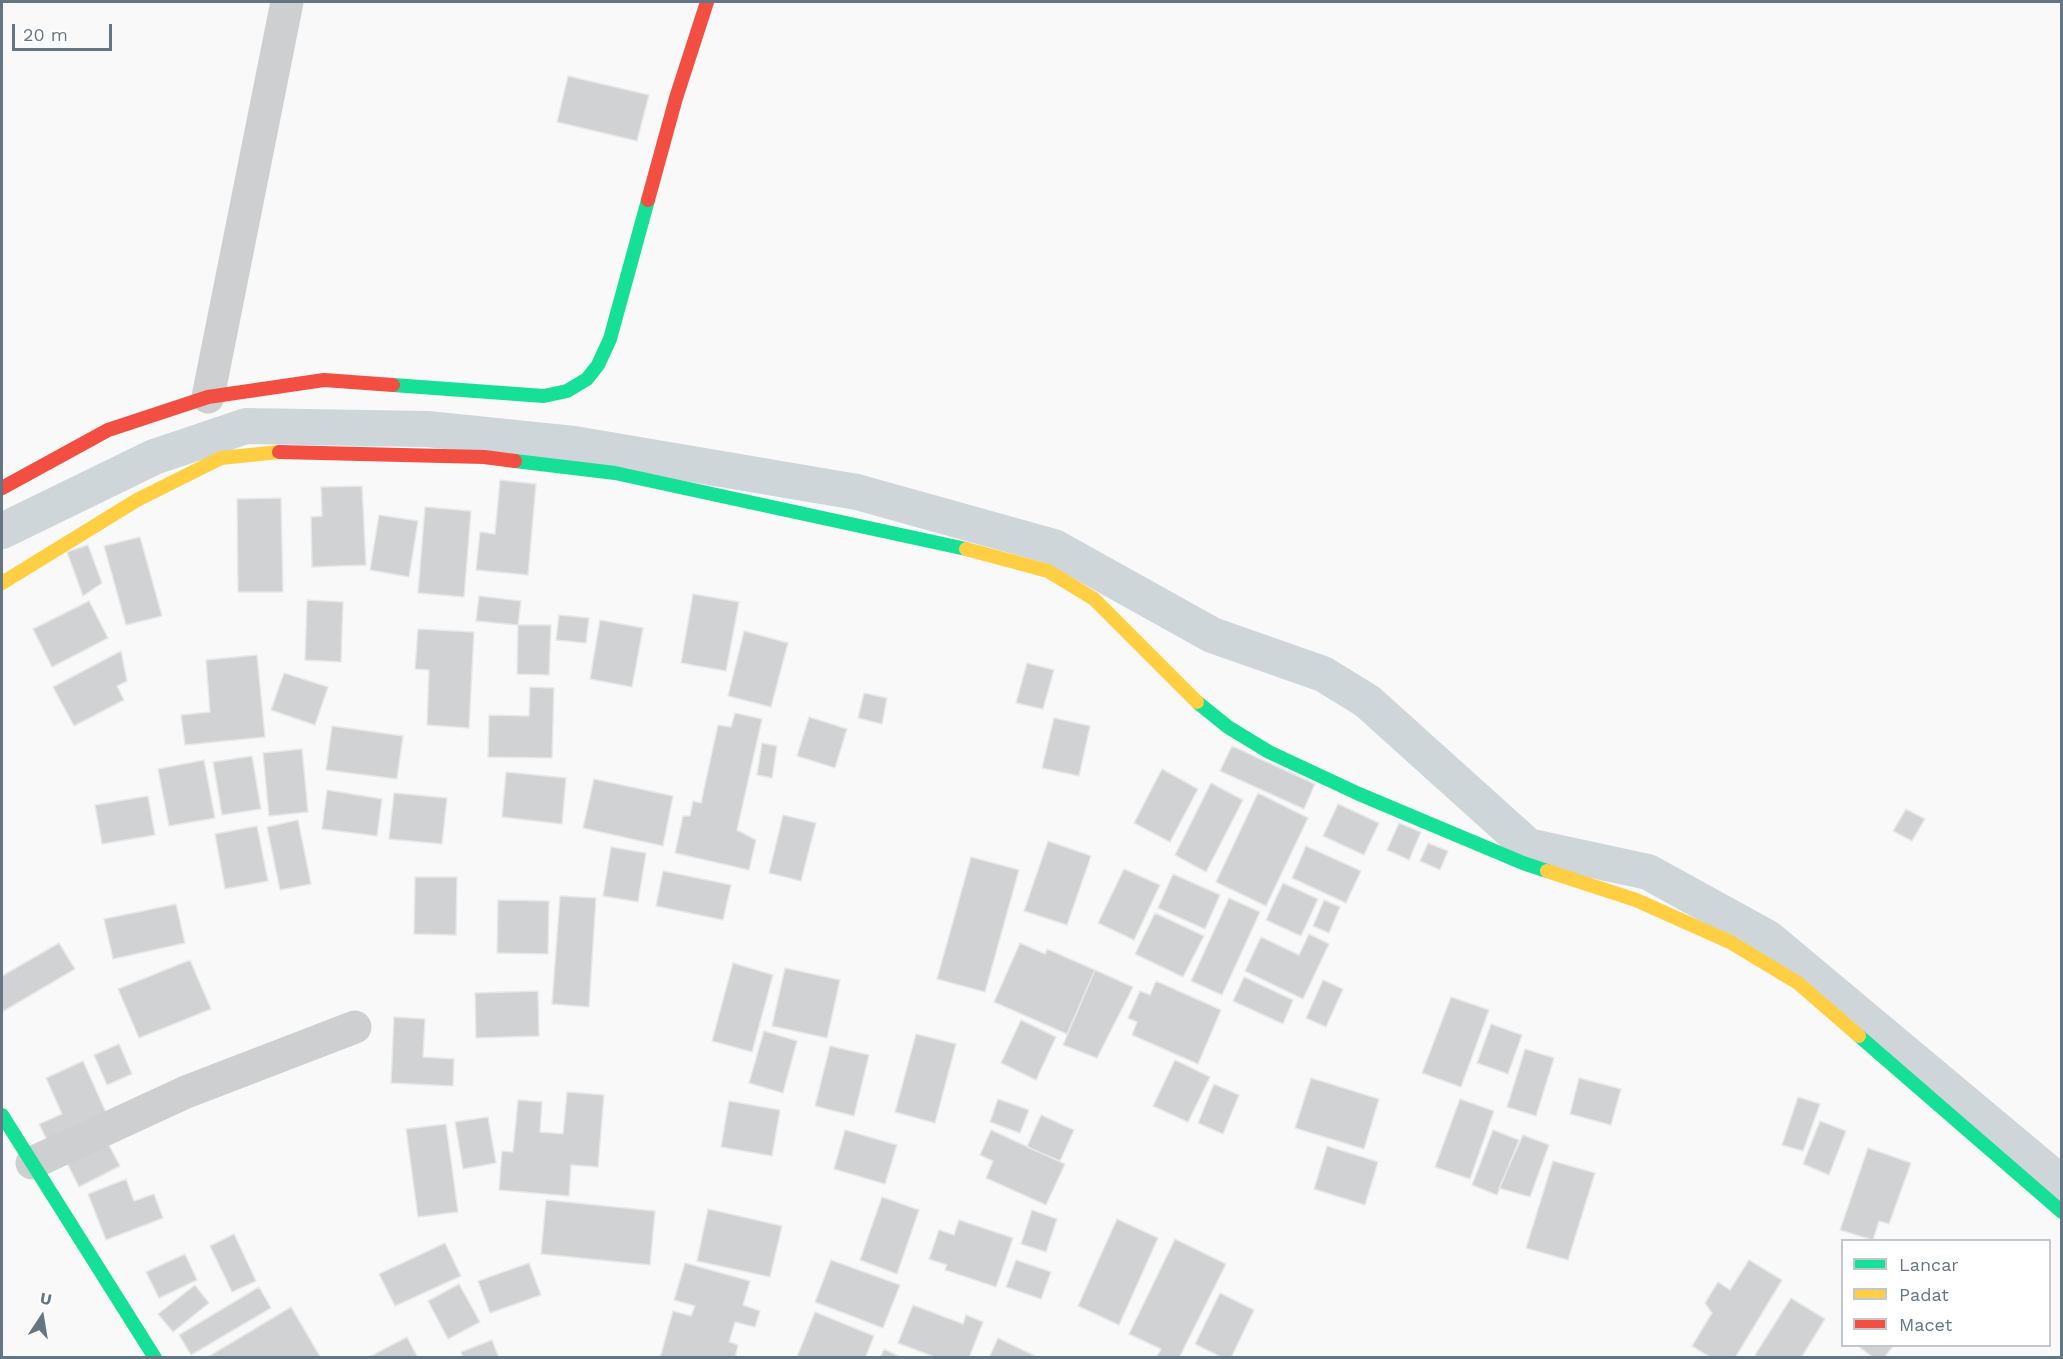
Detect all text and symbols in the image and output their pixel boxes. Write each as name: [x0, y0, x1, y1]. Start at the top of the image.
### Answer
scale bar: [15, 12, 116, 50]
text: 20 m: [23, 24, 68, 45]
legend: [1841, 1239, 2051, 1347]
text: Lancar: [1899, 1254, 1959, 1275]
text: Padat: [1899, 1284, 1949, 1305]
north arrow: [12, 1287, 72, 1347]
text: U: [38, 1288, 53, 1309]
text: Macet: [1899, 1314, 1952, 1335]

